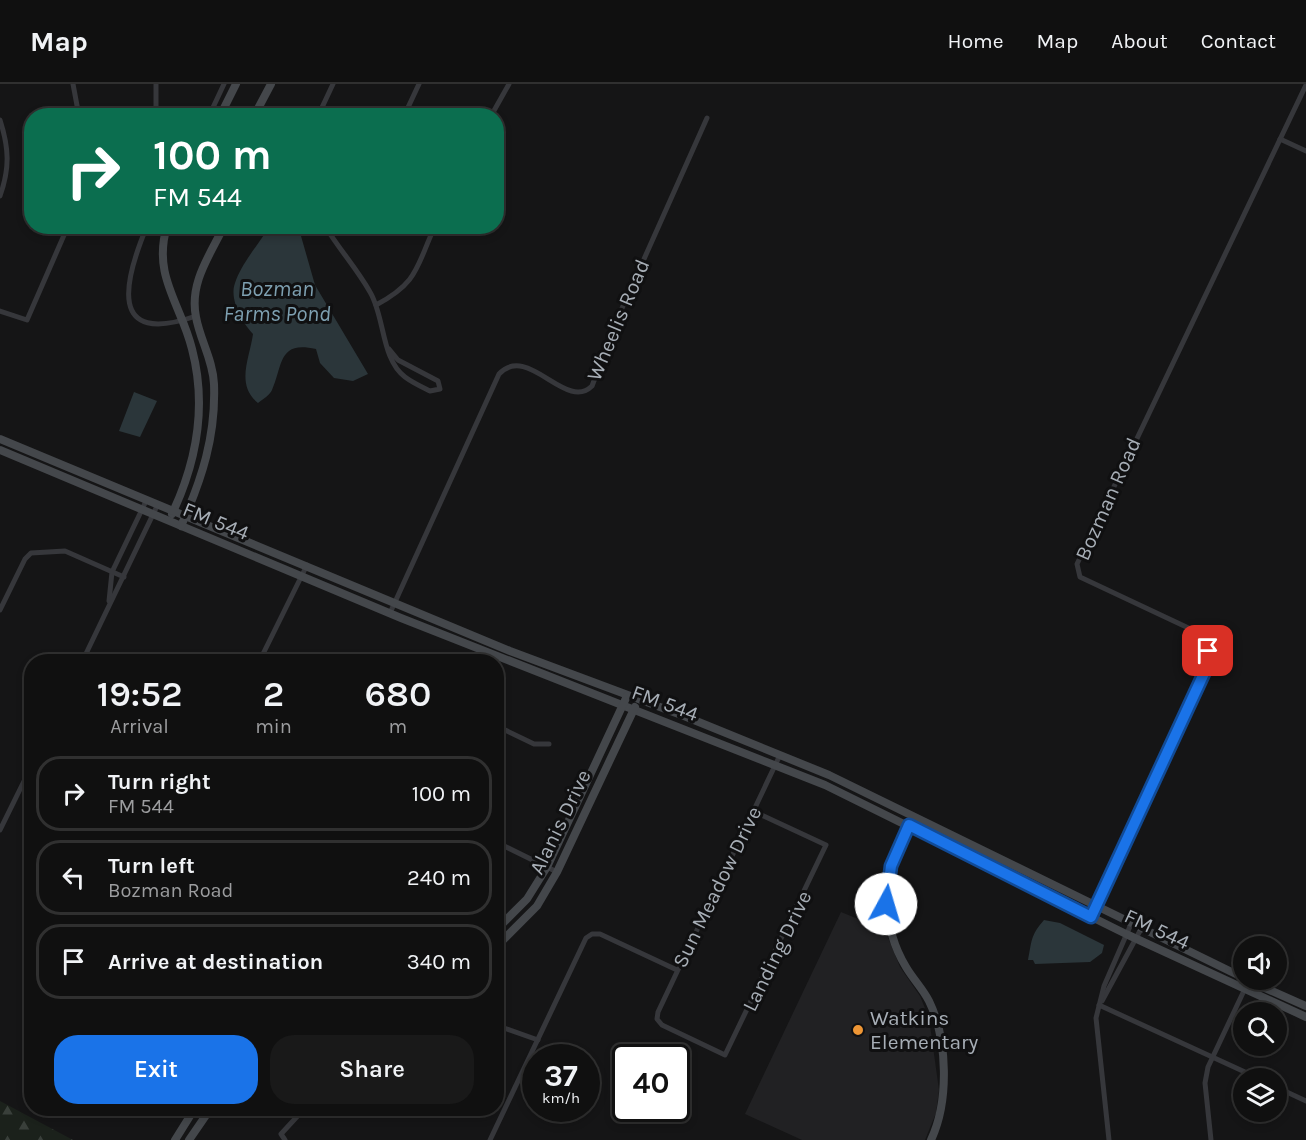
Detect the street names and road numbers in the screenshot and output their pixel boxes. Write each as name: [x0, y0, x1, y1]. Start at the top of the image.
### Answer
street label: Wheelis Road: [582, 256, 654, 384]
street label: Bozman Road: [1070, 434, 1146, 564]
street label: FM 544: [179, 497, 253, 545]
street label: FM 544: [628, 680, 702, 726]
street label: Alanis Drive: [524, 766, 596, 878]
street label: Sun Meadow Drive: [668, 802, 766, 972]
street label: Landing Drive: [737, 887, 817, 1015]
street label: FM 544: [1121, 904, 1194, 955]

